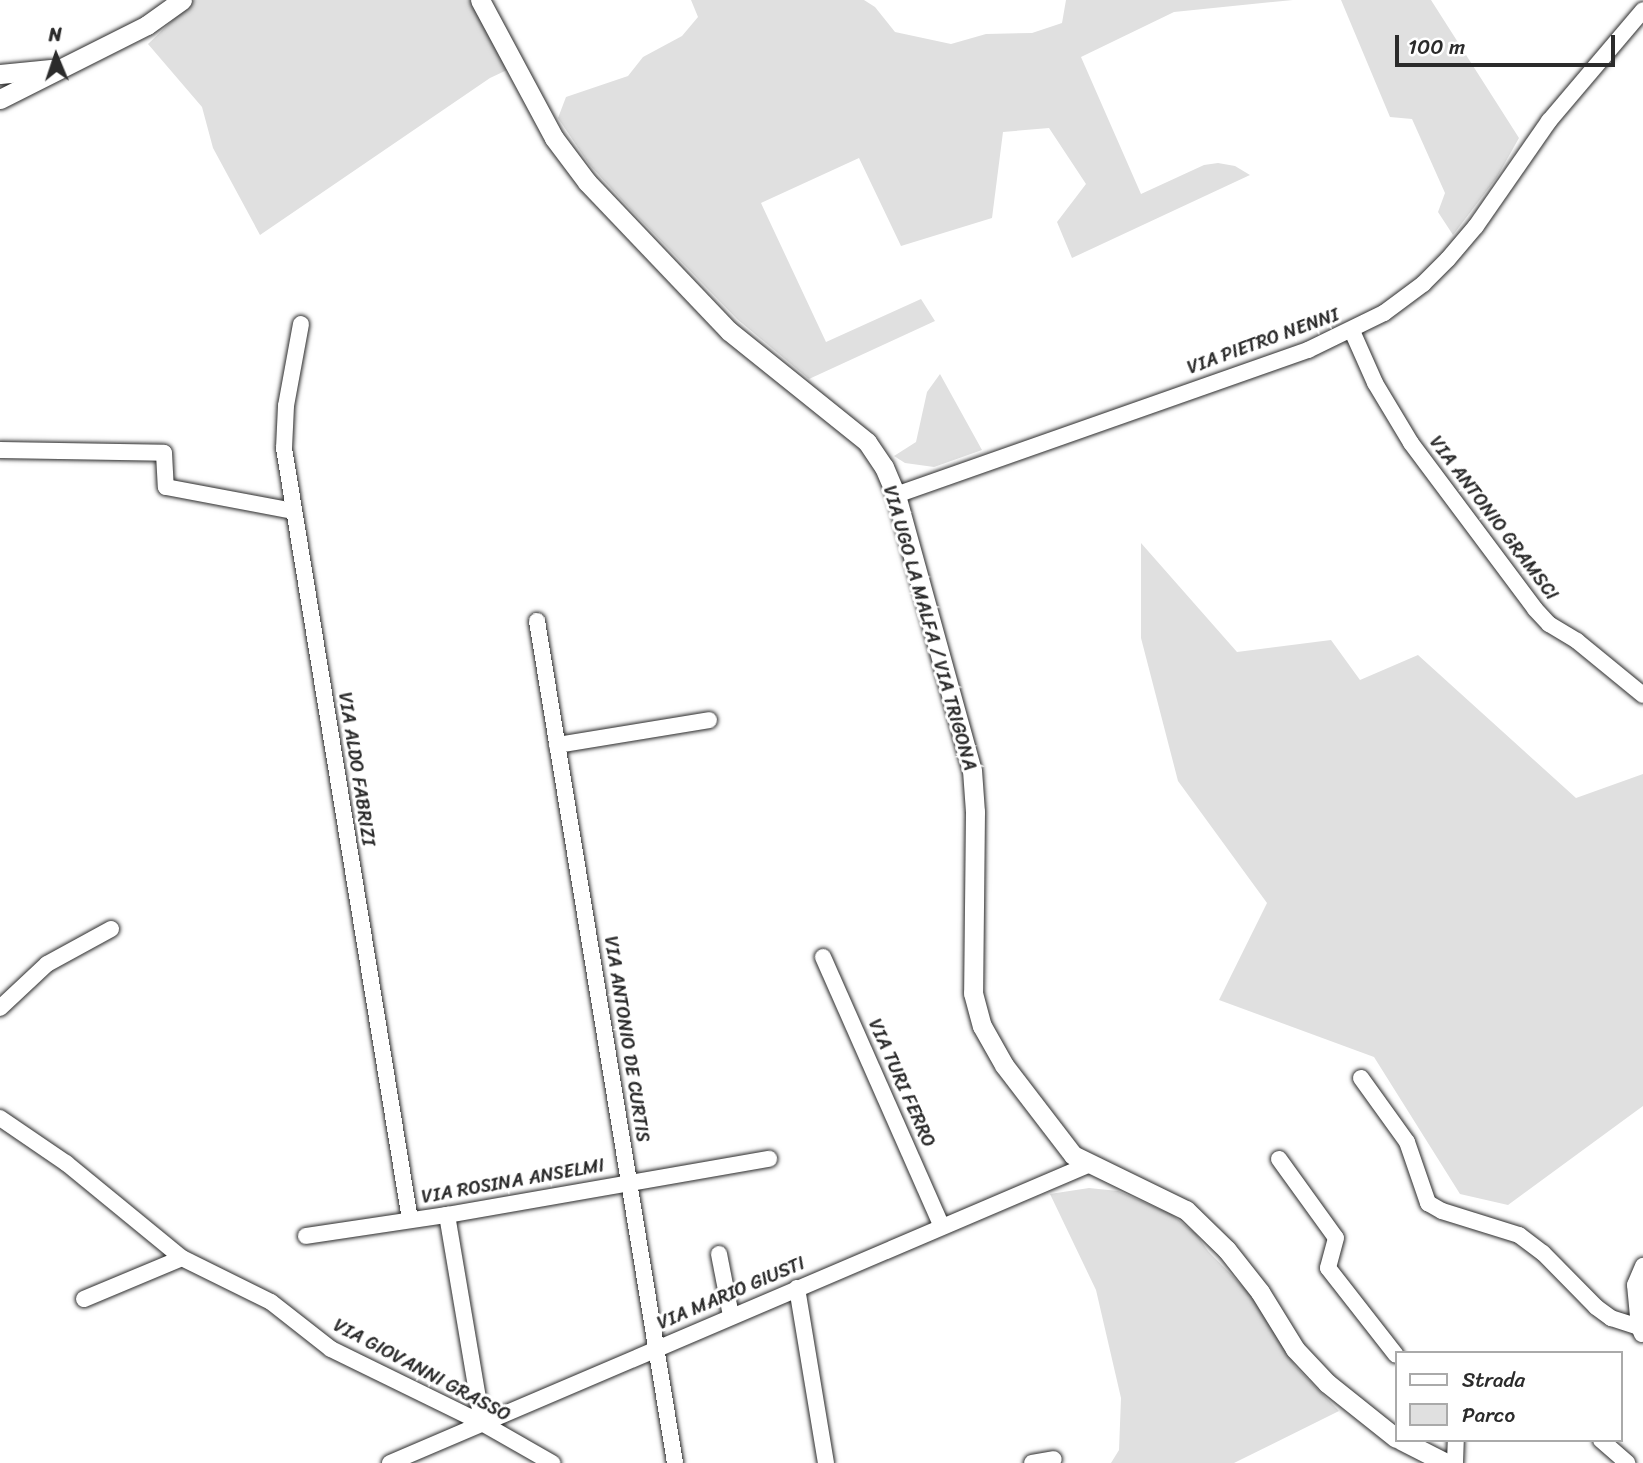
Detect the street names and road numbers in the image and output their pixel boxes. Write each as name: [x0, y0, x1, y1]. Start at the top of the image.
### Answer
street label: VIA PIETRO NENNI: [1184, 303, 1342, 379]
street label: VIA ANTONIO GRAMSCI: [1424, 431, 1564, 605]
street label: VIA UGO LA MALFA / VIA TRIGONA: [878, 482, 982, 774]
street label: VIA ALDO FABRIZI: [334, 691, 380, 847]
street label: VIA ANTONIO DE CURTIS: [599, 933, 655, 1145]
street label: VIA TURI FERRO: [864, 1015, 940, 1151]
street label: VIA ROSINA ANSELMI: [419, 1154, 607, 1208]
street label: VIA MARIO GIUSTI: [654, 1252, 808, 1334]
street label: VIA GIOVANNI GRASSO: [328, 1313, 516, 1427]

